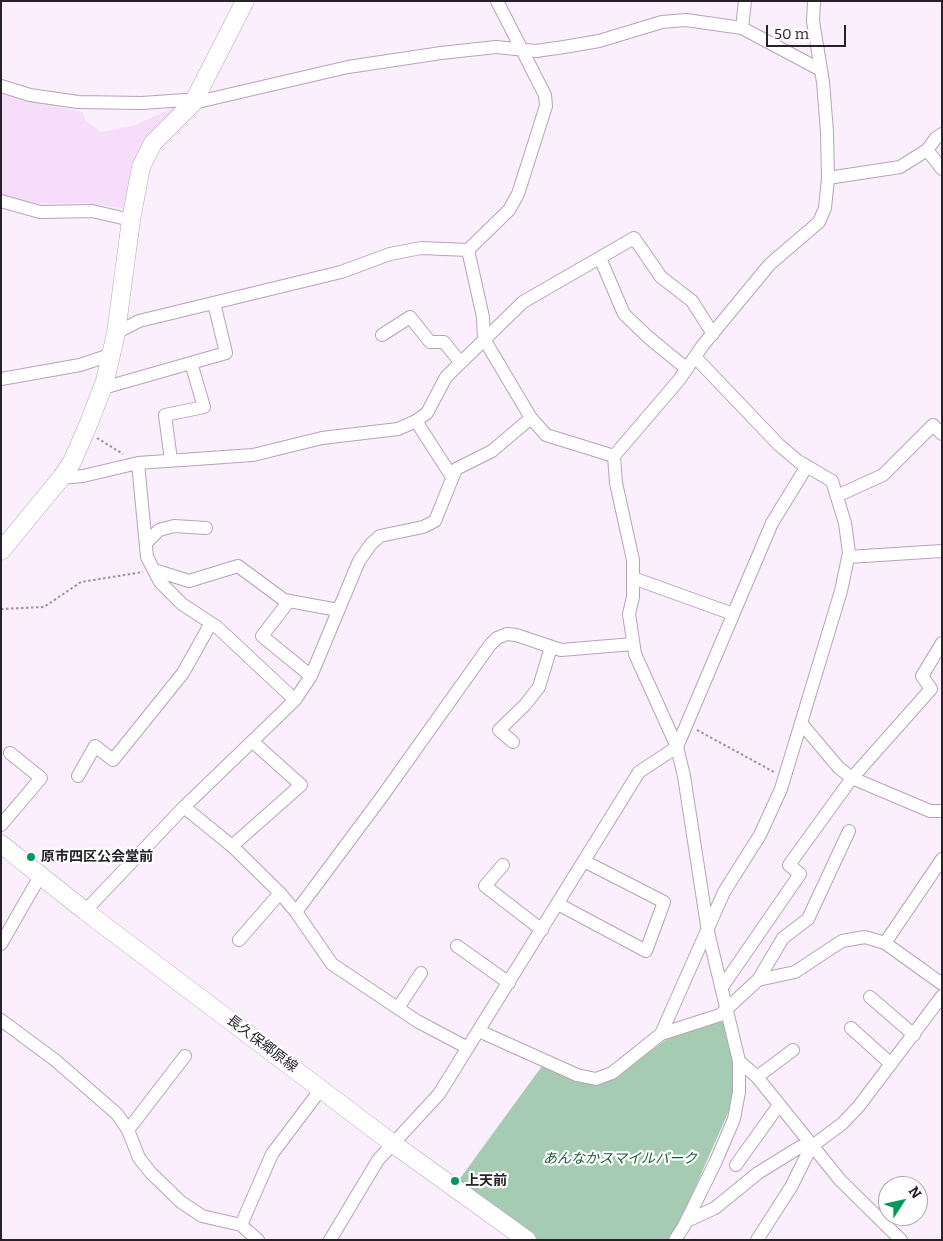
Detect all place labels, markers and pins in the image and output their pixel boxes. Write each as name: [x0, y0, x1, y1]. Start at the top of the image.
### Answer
place label: 原市四区公会堂前: [41, 849, 153, 865]
marker: 原市四区公会堂前: [25, 851, 37, 863]
place label: 上天前: [465, 1173, 507, 1189]
marker: 上天前: [449, 1175, 461, 1187]

